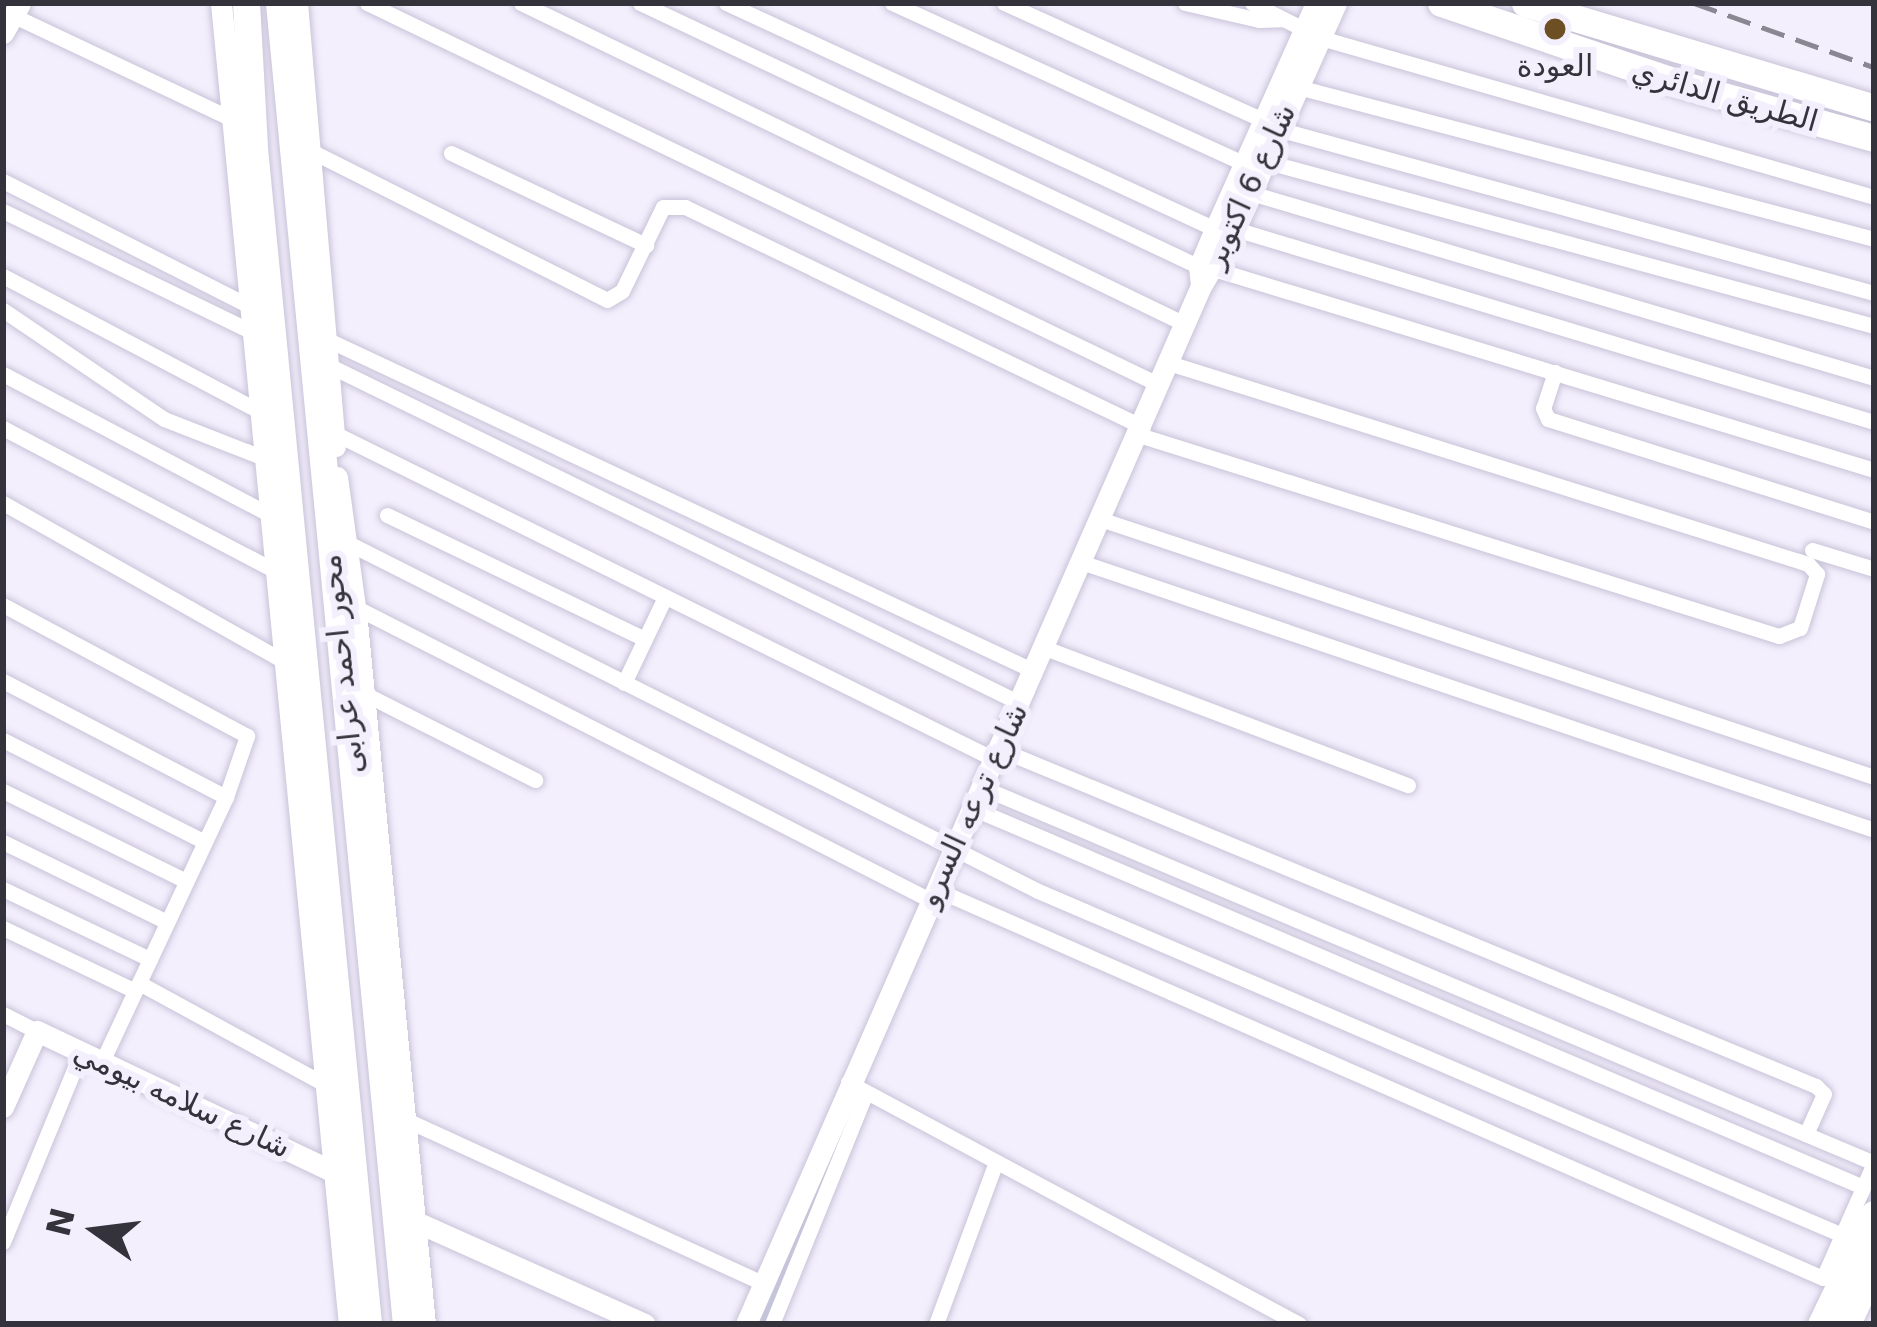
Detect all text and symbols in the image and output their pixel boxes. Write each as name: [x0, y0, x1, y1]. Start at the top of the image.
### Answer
marker: العودة: [1542, 16, 1568, 42]
place label: العودة: [1517, 48, 1593, 84]
street label: الطريق الدائري: [1628, 52, 1822, 140]
street label: شارع 6 اكتوبر: [1196, 98, 1304, 274]
street label: محور احمد عرابى: [313, 552, 371, 776]
street label: شارع ترعه السرو: [910, 698, 1036, 912]
street label: شارع سلامه بيومي: [68, 1034, 296, 1166]
north arrow: [36, 1171, 156, 1291]
text: N: [38, 1204, 83, 1240]

